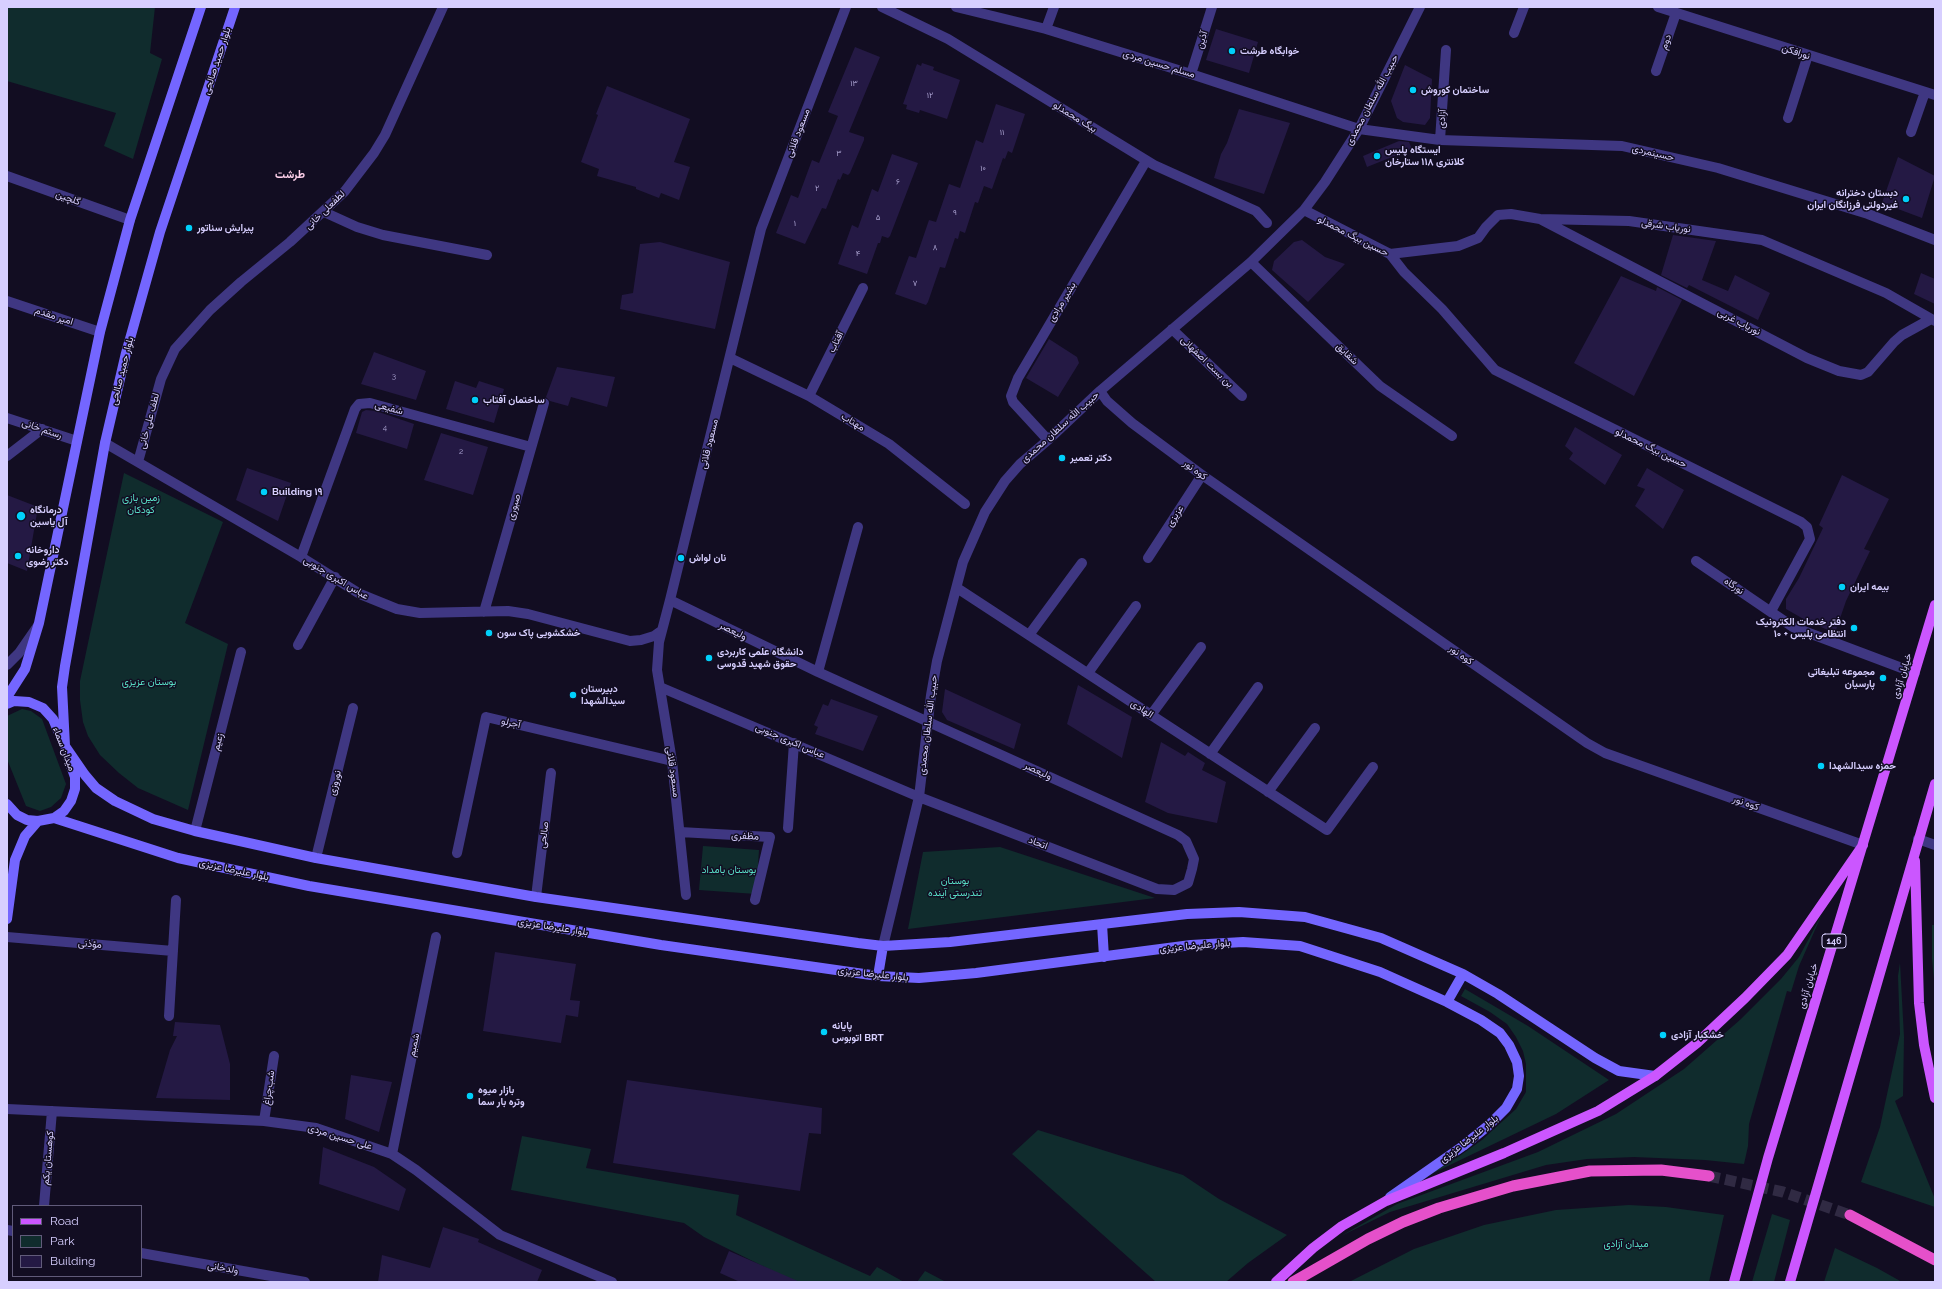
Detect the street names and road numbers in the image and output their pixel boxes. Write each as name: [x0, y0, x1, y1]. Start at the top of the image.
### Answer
street label: بلوار حمید صالحی: [200, 26, 234, 96]
street label: آذین: [1194, 30, 1210, 50]
street label: دوم: [1658, 33, 1674, 51]
street label: نورافکن: [1780, 42, 1812, 62]
street label: مسلم حسین مردی: [1121, 47, 1197, 81]
street label: حبیب الله سلطان محمدی: [1343, 53, 1401, 147]
street label: بیگ محمدلو: [1051, 99, 1099, 135]
street label: مسعود قلانی: [783, 107, 813, 159]
street label: آزادی: [1435, 109, 1449, 129]
street label: حسینمردی: [1631, 142, 1675, 164]
street label: گلچین: [54, 188, 82, 208]
street label: لطفعلی خانی: [302, 188, 348, 232]
street label: حسین بیگ محمدلو: [1316, 213, 1390, 259]
street label: نوریاب شرقی: [1640, 217, 1692, 235]
street label: بشیر مرادی: [1045, 280, 1079, 324]
street label: امیر مقدم: [33, 304, 75, 328]
street label: نوریاب غربی: [1715, 306, 1763, 338]
street label: آفتاب: [826, 329, 846, 355]
street label: بن بست اصفهانی: [1178, 334, 1236, 390]
street label: بلوار حمید صالحی: [108, 336, 136, 406]
street label: شقایق: [1333, 341, 1361, 367]
street label: حبیب الله سلطان محمدی: [1019, 389, 1101, 465]
street label: لطف علی خانی: [136, 392, 162, 450]
street label: شفیعی: [374, 398, 404, 418]
street label: مهتاب: [839, 410, 867, 434]
street label: رستم خانی: [20, 417, 64, 441]
street label: مسعود قلانی: [697, 418, 721, 470]
street label: حسین بیگ محمدلو: [1613, 426, 1689, 470]
street label: کوه نور: [1181, 457, 1209, 483]
street label: صبوری: [505, 492, 523, 522]
street label: عزیزی: [1164, 503, 1186, 529]
street label: عباس اکبری جنوبی: [301, 554, 371, 602]
street label: نورگاه: [1722, 575, 1746, 597]
street label: ولیعصر: [717, 619, 749, 643]
street label: کوه نور: [1447, 642, 1475, 668]
street label: خیابان آزادی: [1889, 652, 1915, 700]
street label: حبیب الله سلطان محمدی: [916, 674, 940, 776]
street label: الهادی: [1128, 697, 1156, 721]
street label: آجرلو: [500, 715, 522, 731]
street label: عباس اکبری جنوبی: [753, 721, 827, 761]
street label: میدان سماء: [50, 725, 78, 773]
street label: زعیم: [210, 732, 226, 752]
street label: مسعود قلانی: [663, 746, 683, 798]
street label: ولیعصر: [1022, 759, 1054, 783]
street label: نوروزی: [326, 769, 344, 797]
street label: کوه نور: [1731, 793, 1761, 813]
street label: صالحی: [536, 821, 552, 849]
street label: مظفری: [731, 829, 759, 843]
street label: اتحاد: [1027, 834, 1049, 852]
street label: بلوار علیرضا عزیزی: [198, 857, 270, 883]
street label: بلوار علیرضا عزیزی: [517, 915, 589, 939]
road number: 146: [1822, 934, 1846, 948]
street label: مؤذنی: [78, 937, 102, 951]
street label: بلوار علیرضا عزیزی: [1159, 937, 1231, 955]
street label: خیابان آزادی: [1795, 962, 1821, 1010]
street label: بلوار علیرضا عزیزی: [837, 964, 909, 984]
street label: شمیم: [406, 1032, 422, 1058]
street label: شب‌چراغ: [261, 1070, 277, 1106]
street label: بلوار علیرضا عزیزی: [1437, 1112, 1501, 1166]
street label: علی حسین مردی: [306, 1122, 374, 1152]
street label: کوهستان یکم: [40, 1130, 56, 1186]
street label: ولدخانی: [207, 1259, 239, 1277]

